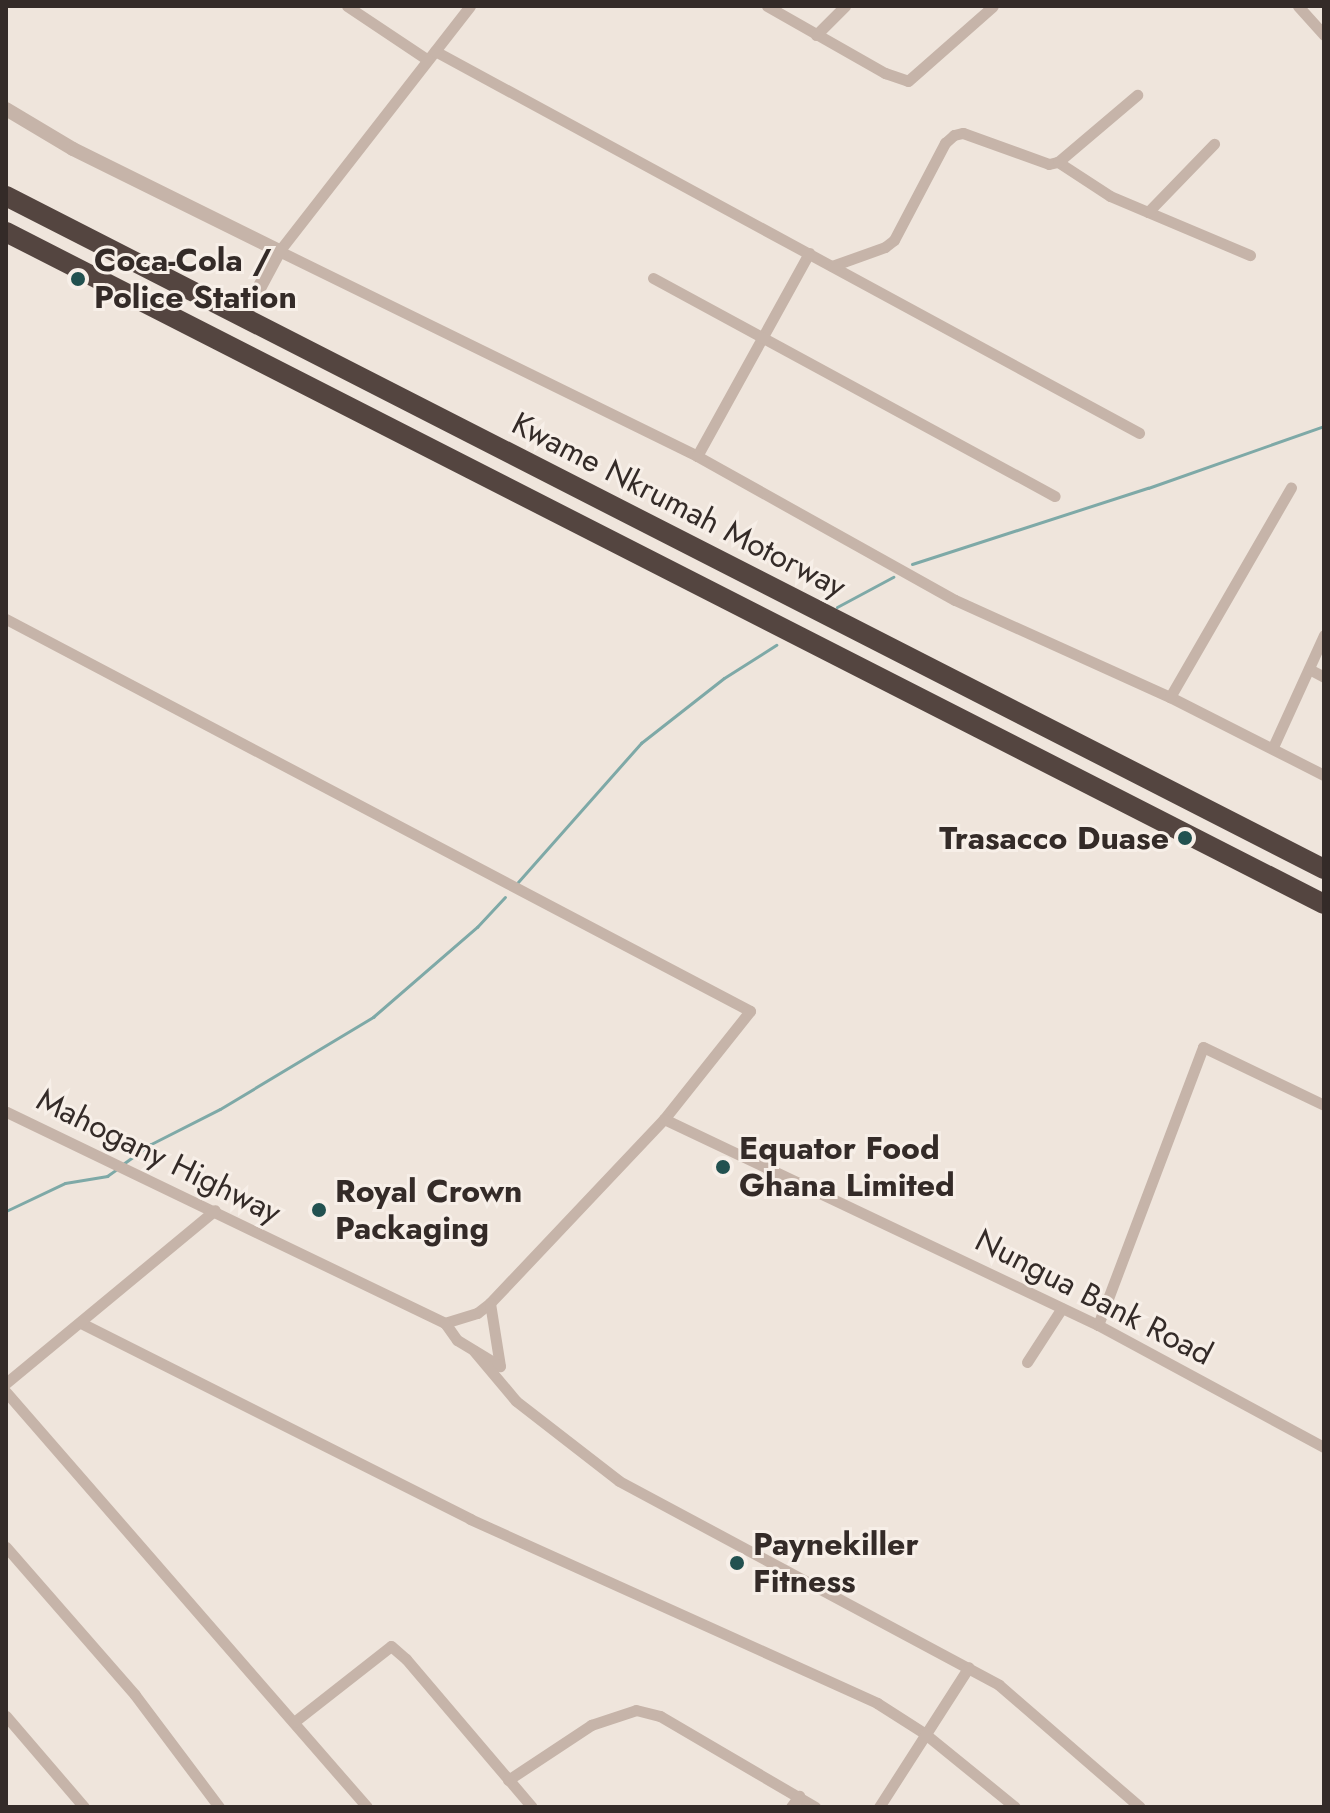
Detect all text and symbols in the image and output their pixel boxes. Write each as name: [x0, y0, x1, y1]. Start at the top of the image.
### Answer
place label: Coca-Cola / Police Station: [94, 242, 297, 317]
marker: Coca-Cola / Police Station: [69, 270, 87, 288]
street label: Kwame Nkrumah Motorway: [506, 404, 852, 606]
place label: Trasacco Duase: [939, 819, 1169, 857]
marker: Trasacco Duase: [1176, 829, 1194, 847]
street label: Mahogany Highway: [31, 1080, 287, 1232]
place label: Equator Food Ghana Limited: [739, 1130, 955, 1205]
marker: Equator Food Ghana Limited: [714, 1158, 732, 1176]
place label: Royal Crown Packaging: [335, 1173, 523, 1248]
marker: Royal Crown Packaging: [310, 1201, 328, 1219]
street label: Nungua Bank Road: [969, 1221, 1219, 1373]
place label: Paynekiller Fitness: [753, 1526, 919, 1601]
marker: Paynekiller Fitness: [728, 1554, 746, 1572]

